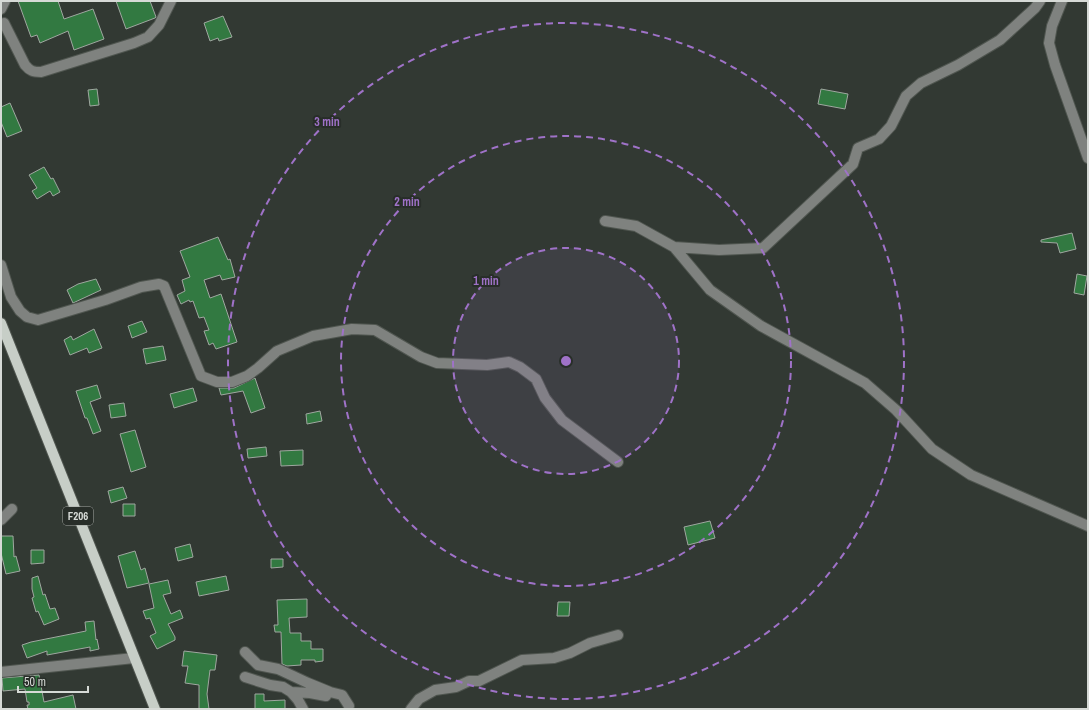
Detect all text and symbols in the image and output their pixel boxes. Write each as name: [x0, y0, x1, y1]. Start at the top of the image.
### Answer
text: 3 min: [314, 114, 340, 130]
text: 2 min: [394, 194, 420, 210]
text: 1 min: [473, 273, 499, 289]
centre of rings: [559, 354, 573, 368]
road number: F206: [63, 507, 93, 525]
scale bar: [18, 668, 88, 694]
text: 50 m: [24, 674, 46, 690]

